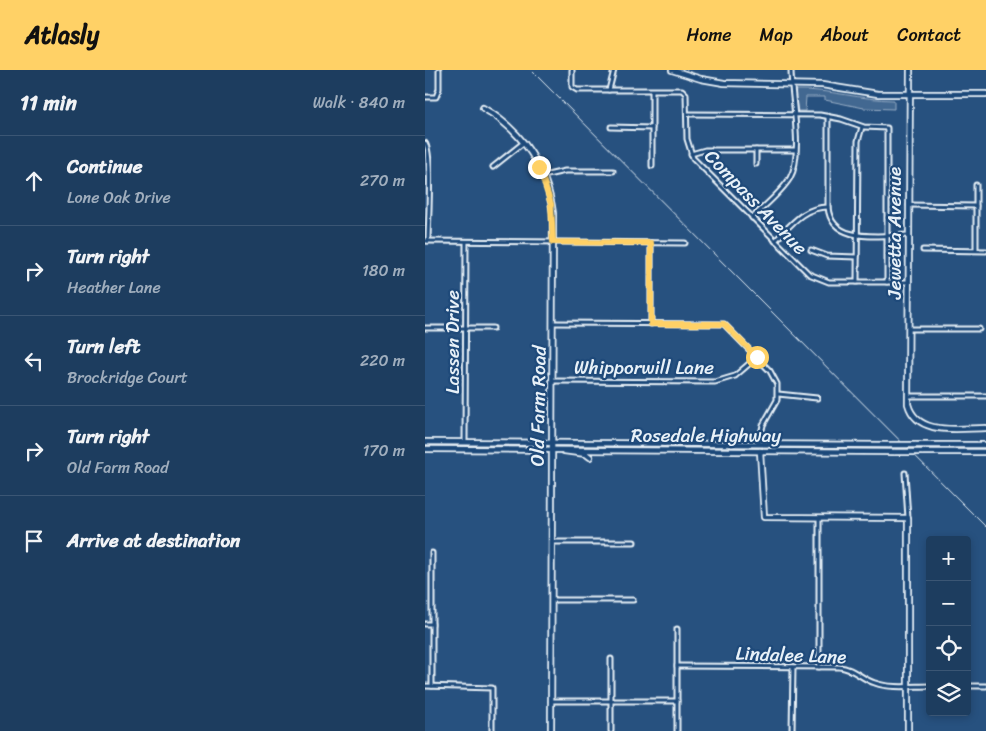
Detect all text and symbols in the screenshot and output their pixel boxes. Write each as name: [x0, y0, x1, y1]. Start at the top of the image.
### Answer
text: Atlasly: [25, 14, 99, 56]
text: Home: [687, 19, 732, 51]
text: Map: [760, 19, 793, 51]
text: About: [821, 19, 869, 51]
text: Contact: [897, 19, 961, 51]
text: 11 min: [20, 84, 77, 122]
text: Walk · 840 m: [313, 88, 405, 117]
street label: Compass Avenue: [696, 141, 816, 263]
text: Continue: [67, 150, 143, 183]
route end: [528, 156, 551, 179]
text: 270 m: [360, 166, 405, 195]
icon: ahead: [20, 167, 48, 195]
street label: Jewetta Avenue: [878, 167, 911, 300]
text: Lone Oak Drive: [67, 183, 171, 212]
text: Turn right: [67, 240, 149, 273]
text: 180 m: [362, 256, 405, 285]
icon: right: [20, 257, 48, 285]
text: Heather Lane: [67, 273, 161, 302]
street label: Lassen Drive: [436, 290, 469, 394]
text: Turn left: [67, 330, 140, 363]
street label: Old Farm Road: [520, 344, 556, 467]
text: 220 m: [360, 346, 405, 375]
route start: [746, 346, 769, 369]
icon: left: [20, 347, 48, 375]
street label: Whipporwill Lane: [574, 351, 714, 384]
text: Brockridge Court: [67, 363, 188, 392]
street label: Rosedale Highway: [631, 419, 781, 452]
text: Turn right: [67, 420, 149, 453]
text: 170 m: [362, 436, 405, 465]
icon: right: [20, 437, 48, 465]
text: Old Farm Road: [67, 453, 169, 482]
text: Arrive at destination: [67, 524, 240, 557]
icon: arrive: [20, 527, 48, 555]
map controls: [926, 536, 971, 716]
button: +: [926, 536, 971, 581]
button: −: [926, 581, 971, 626]
button: locate: [926, 626, 971, 671]
street label: Lindalee Lane: [735, 637, 847, 673]
button: layers: [926, 671, 971, 716]

